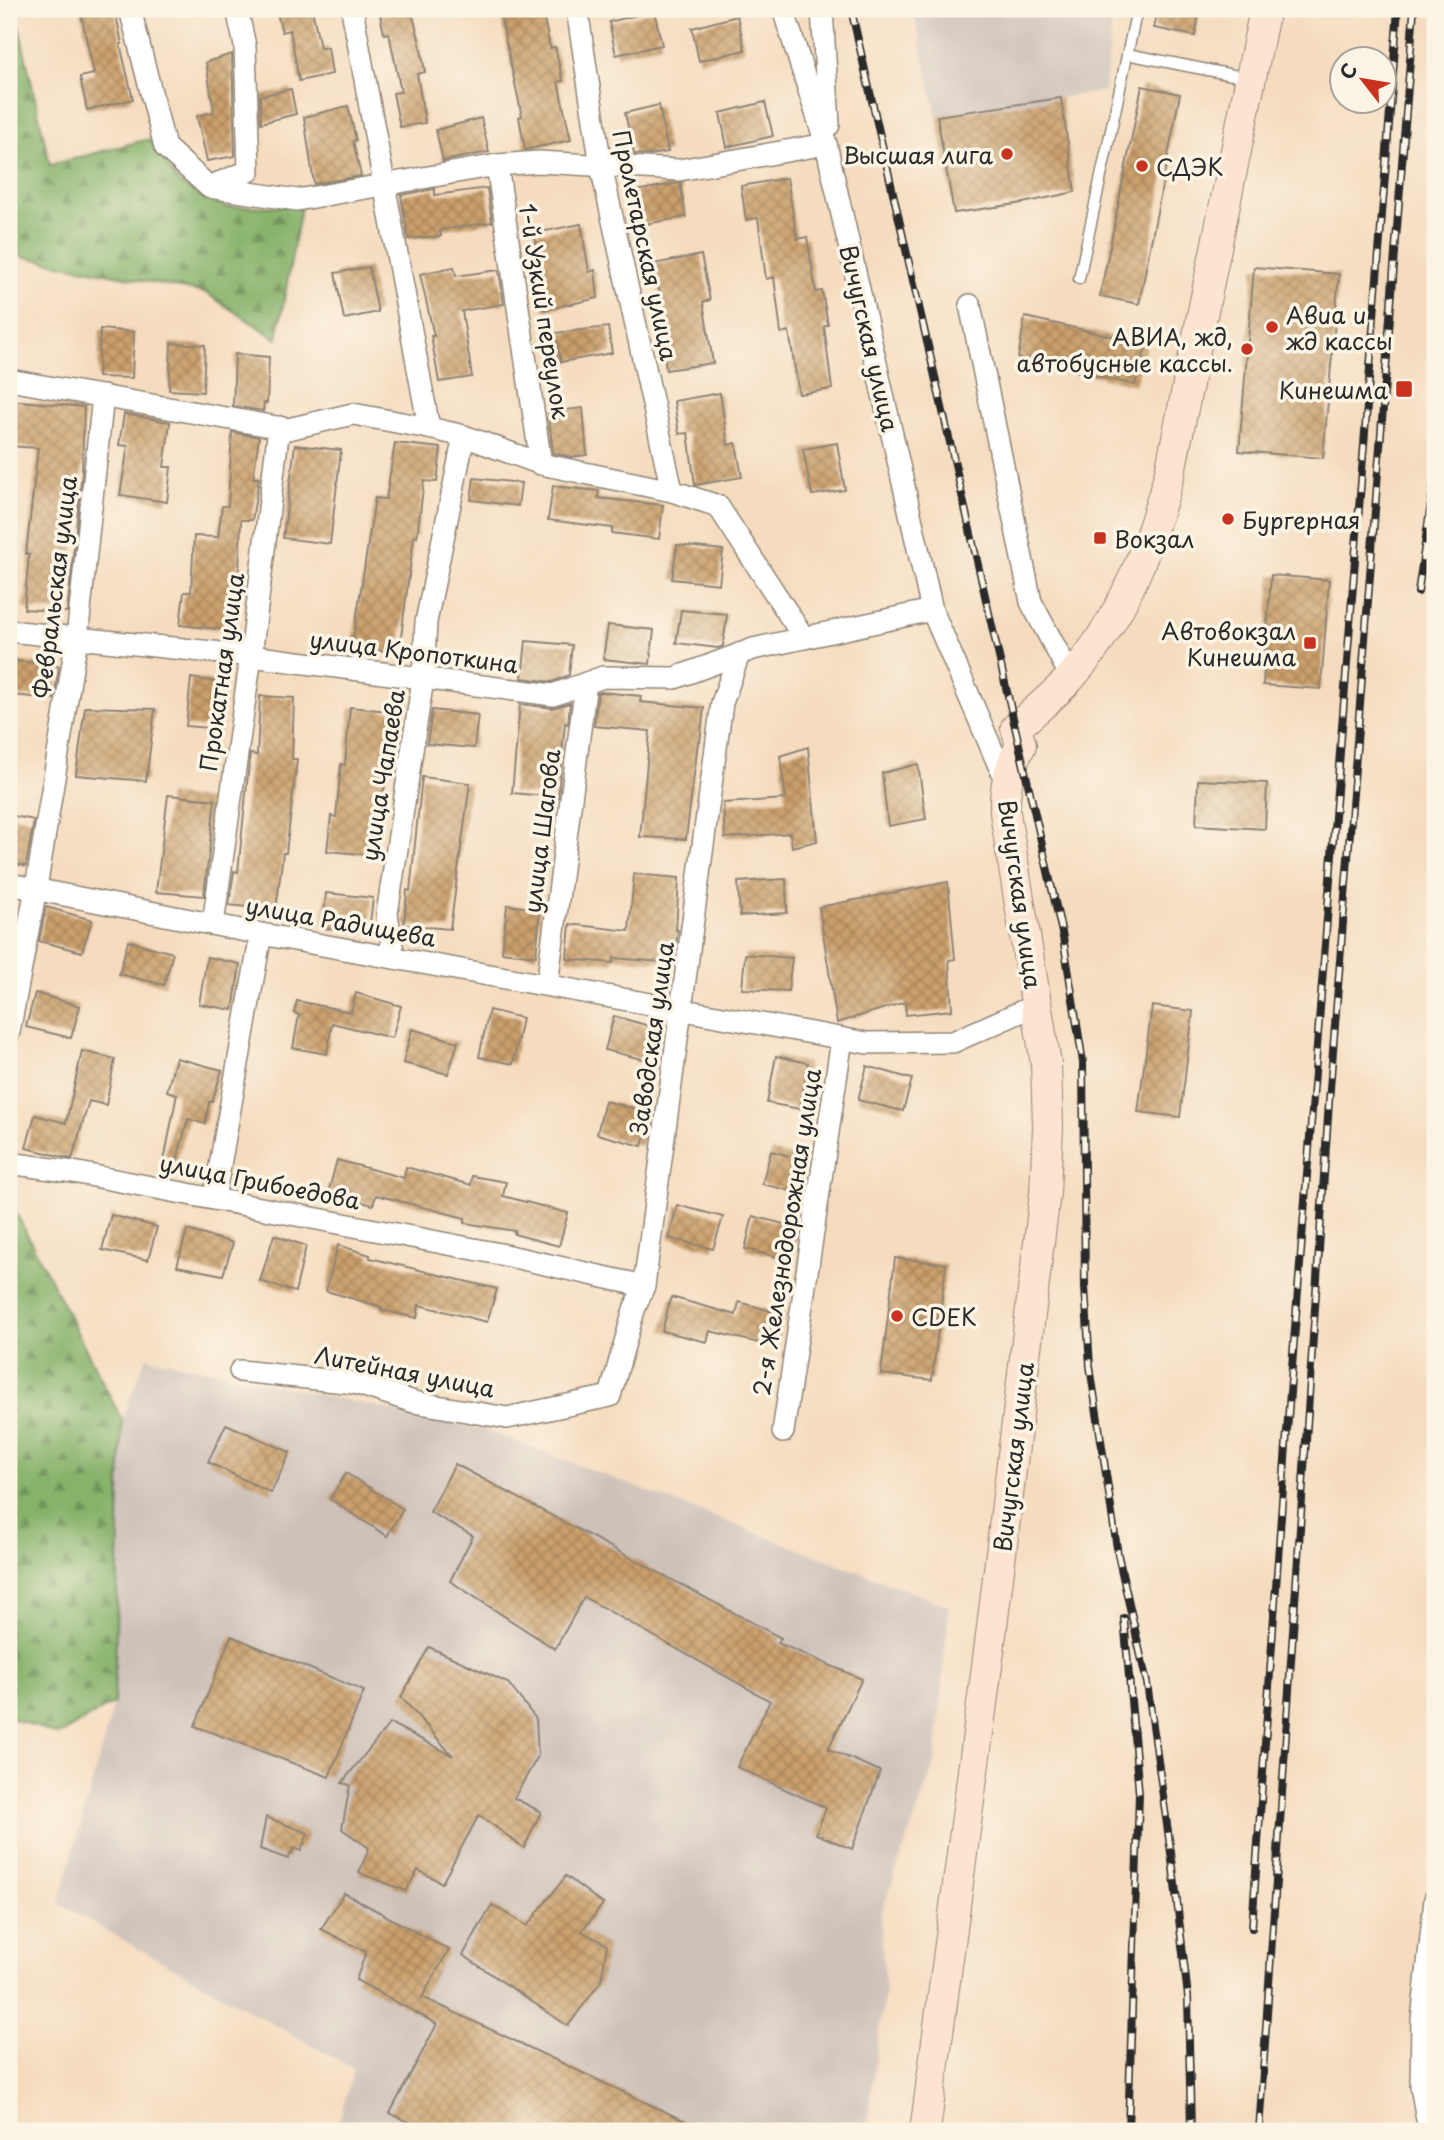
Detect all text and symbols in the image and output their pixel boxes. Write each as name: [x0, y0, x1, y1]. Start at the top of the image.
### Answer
north arrow: [1328, 46, 1398, 116]
text: С: [1332, 57, 1363, 84]
street label: Пролетарская улица: [604, 126, 688, 364]
place label: Высшая лига: [843, 137, 994, 172]
marker: Высшая лига: [999, 146, 1015, 162]
place label: СДЭК: [1156, 149, 1223, 184]
marker: СДЭК: [1134, 158, 1150, 174]
street label: 1-й Узкий переулок: [511, 201, 579, 422]
street label: Вичугская улица: [831, 241, 909, 435]
place label: Авиа и жд кассы: [1286, 297, 1393, 358]
place label: АВИА, жд, автобусные кассы.: [1017, 319, 1233, 380]
marker: Авиа и жд кассы: [1264, 319, 1280, 335]
marker: АВИА, жд, автобусные кассы.: [1239, 341, 1255, 357]
place label: Кинешма: [1279, 372, 1389, 407]
marker: Кинешма: [1394, 379, 1414, 399]
street label: Февральская улица: [23, 473, 85, 700]
place label: Бургерная: [1242, 502, 1361, 537]
marker: Бургерная: [1220, 511, 1236, 527]
place label: Вокзал: [1114, 521, 1194, 556]
marker: Вокзал: [1092, 530, 1108, 546]
street label: Прокатная улица: [190, 570, 252, 774]
place label: Автовокзал Кинешма: [1161, 613, 1297, 674]
street label: улица Кропоткина: [308, 621, 521, 681]
marker: Автовокзал Кинешма: [1302, 635, 1318, 651]
street label: улица Чапаева: [351, 686, 413, 863]
street label: улица Шагова: [514, 746, 569, 915]
street label: Вичугская улица: [990, 797, 1052, 991]
street label: улица Радищева: [243, 887, 439, 955]
street label: Заводская улица: [620, 939, 682, 1137]
street label: 2-я Железнодорожная улица: [743, 1065, 829, 1398]
street label: улица Грибоедова: [157, 1144, 364, 1218]
place label: CDEK: [911, 1299, 977, 1334]
marker: CDEK: [889, 1308, 905, 1324]
street label: Литейная улица: [312, 1336, 498, 1406]
street label: Вичугская улица: [984, 1360, 1042, 1554]

